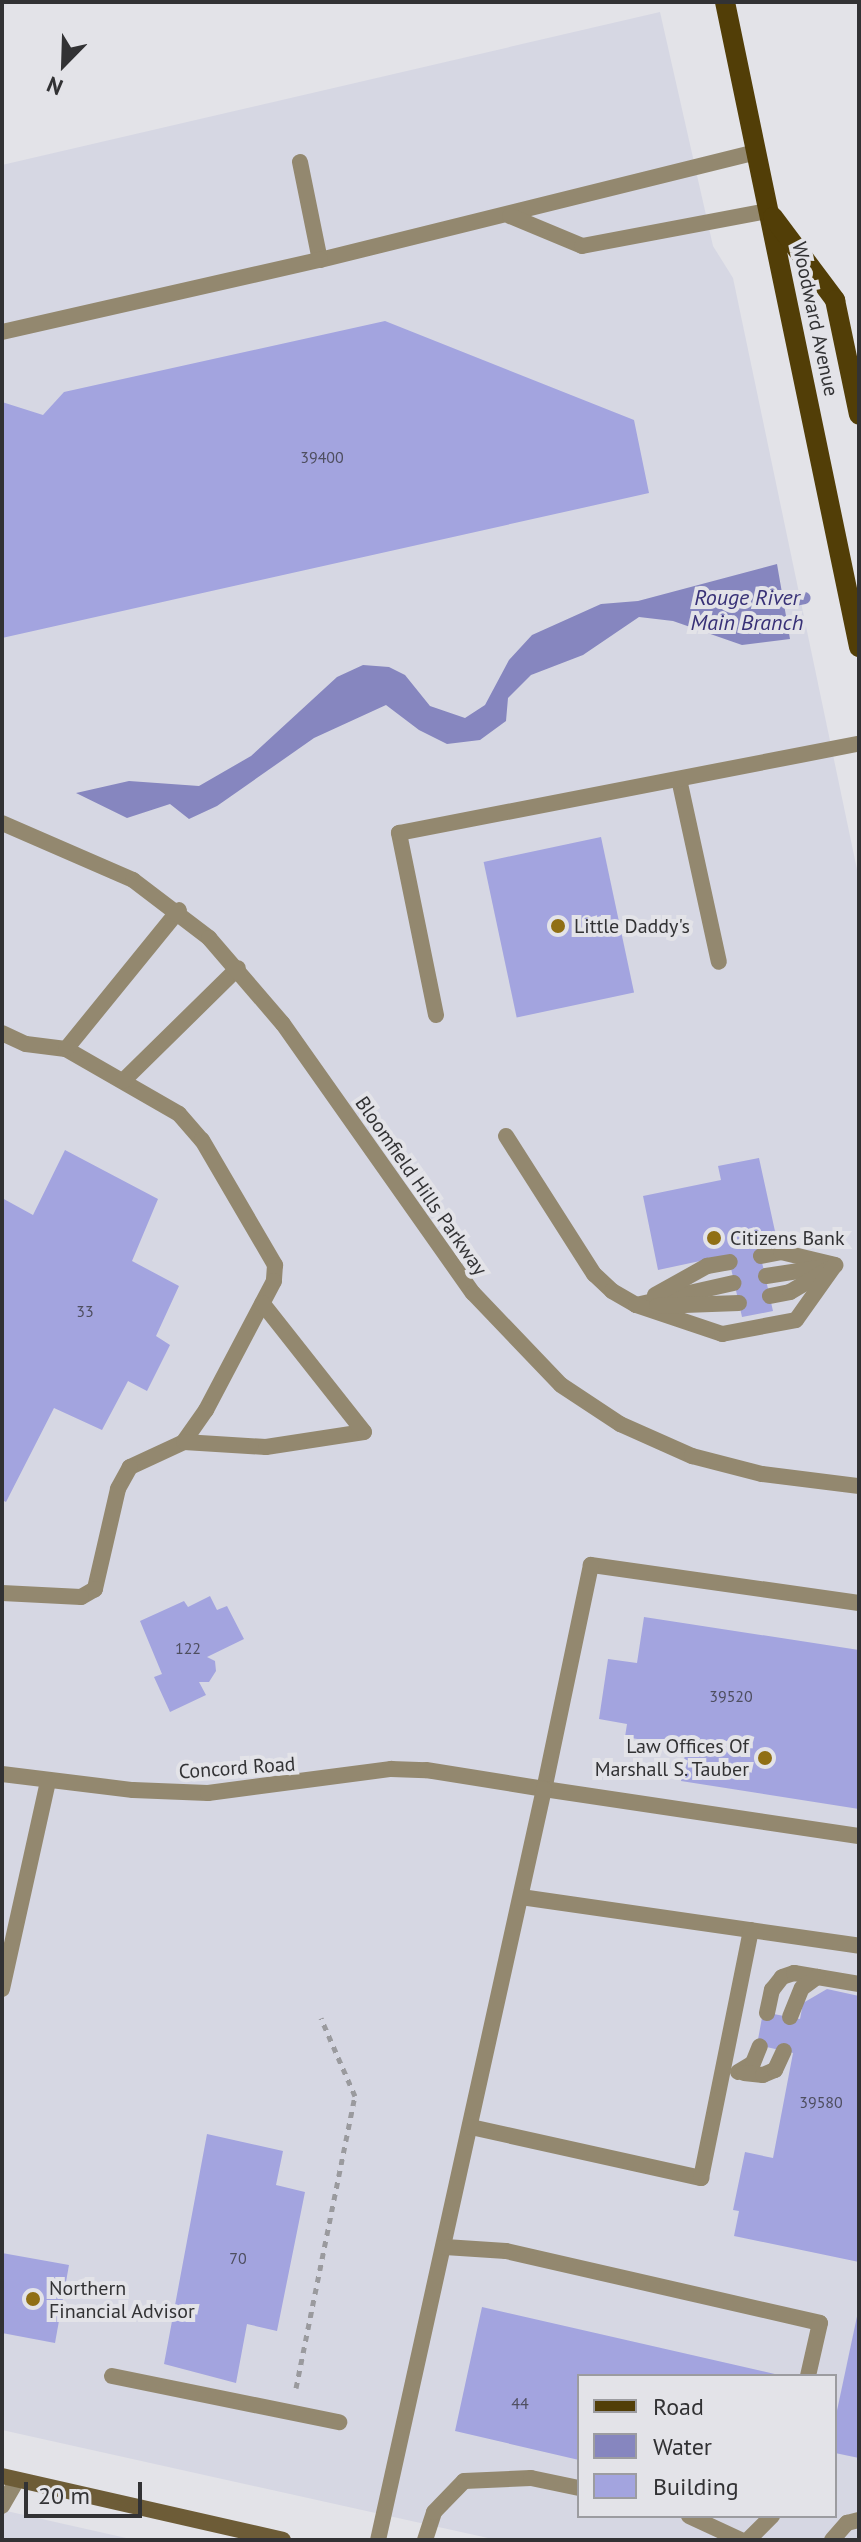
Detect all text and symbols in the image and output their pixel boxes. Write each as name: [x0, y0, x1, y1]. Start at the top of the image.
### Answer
north arrow: [24, 24, 104, 104]
text: N: [42, 70, 67, 102]
street label: Woodward Avenue: [787, 239, 843, 399]
house number: 39400: [300, 447, 344, 467]
water label: Rouge River Main Branch: [691, 584, 803, 636]
place label: Little Daddy's: [574, 914, 690, 938]
marker: Little Daddy's: [549, 917, 567, 935]
street label: Bloomfield Hills Parkway: [350, 1092, 492, 1280]
place label: Citizens Bank: [730, 1226, 845, 1250]
marker: Citizens Bank: [705, 1229, 723, 1247]
house number: 33: [76, 1301, 94, 1321]
house number: 122: [175, 1638, 201, 1658]
house number: 39520: [709, 1686, 753, 1706]
place label: Law Offices Of Marshall S. Tauber: [592, 1734, 749, 1781]
marker: Law Offices Of Marshall S. Tauber: [756, 1749, 774, 1767]
street label: Concord Road: [178, 1752, 296, 1784]
house number: 39580: [799, 2092, 843, 2112]
house number: 70: [229, 2248, 247, 2268]
place label: Northern Financial Advisor: [49, 2276, 195, 2323]
marker: Northern Financial Advisor: [24, 2290, 42, 2308]
legend: [577, 2374, 837, 2518]
text: Road: [653, 2391, 704, 2422]
house number: 44: [511, 2393, 529, 2413]
text: Water: [653, 2431, 712, 2462]
scale bar: [28, 2466, 146, 2516]
text: Building: [653, 2471, 739, 2502]
text: 20 m: [38, 2480, 90, 2511]

